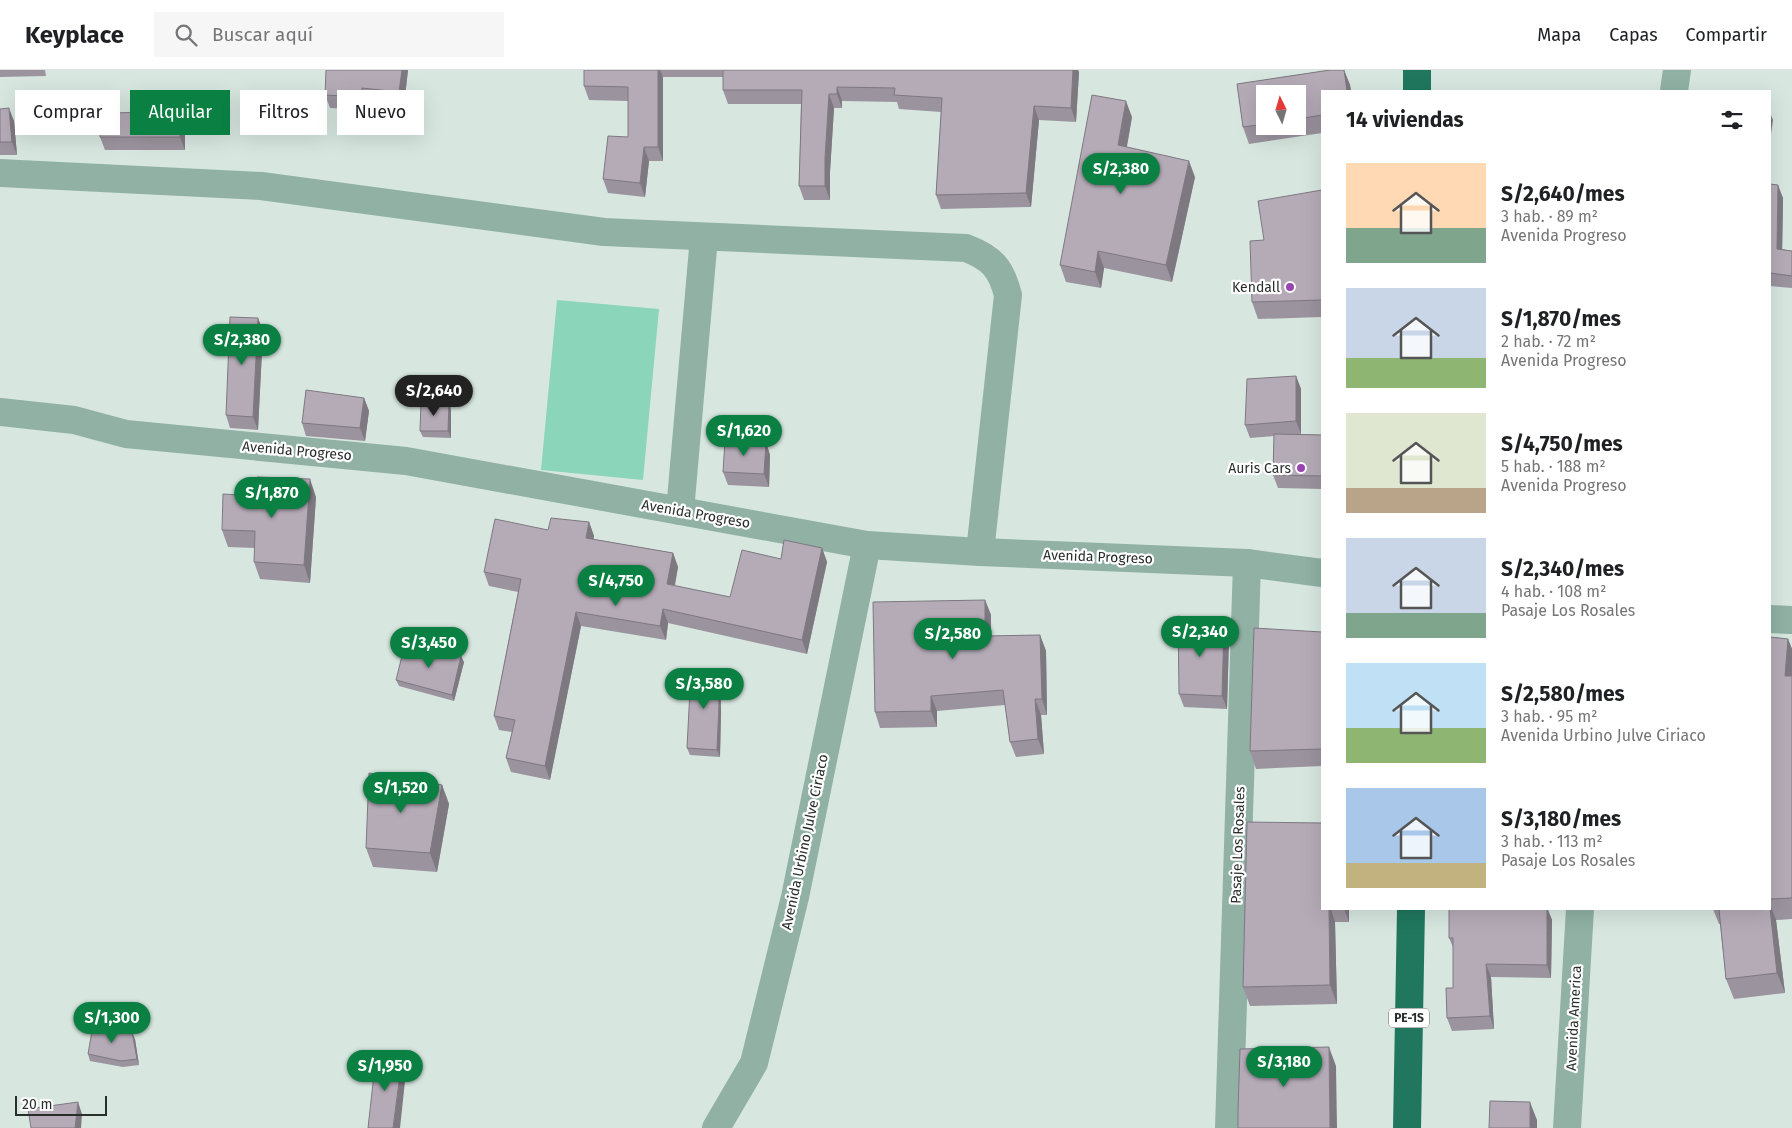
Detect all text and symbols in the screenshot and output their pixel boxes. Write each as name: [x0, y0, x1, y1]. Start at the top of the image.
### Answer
search box: [154, 12, 504, 57]
text: Keyplace: [25, 21, 124, 49]
icon: search: [172, 21, 200, 49]
text: Buscar aquí: [212, 23, 313, 46]
text: Mapa: [1537, 24, 1581, 46]
text: Capas: [1609, 24, 1658, 46]
text: Compartir: [1686, 24, 1767, 46]
north arrow: [1256, 85, 1306, 135]
map controls: [1256, 85, 1306, 135]
chip: Comprar: [15, 90, 120, 135]
chip: Alquilar: [130, 90, 230, 135]
chip: Filtros: [240, 90, 327, 135]
chip: Nuevo: [337, 90, 424, 135]
icon: filters: [1718, 106, 1746, 134]
text: 14 viviendas: [1346, 107, 1464, 133]
pin: S/2,380: [1075, 152, 1167, 195]
text: S/2,380: [1093, 159, 1149, 178]
text: S/2,640/mes: [1501, 181, 1625, 207]
icon: home: [1386, 183, 1446, 243]
text: 3 hab. · 89 m²: [1501, 207, 1598, 226]
text: Avenida Progreso: [1501, 226, 1627, 245]
place label: Kendall: [1232, 279, 1280, 296]
marker: Kendall: [1284, 281, 1296, 293]
text: S/1,870/mes: [1501, 306, 1621, 332]
icon: home: [1386, 308, 1446, 368]
pin: S/2,380: [196, 324, 288, 366]
text: S/2,380: [214, 330, 270, 349]
text: 2 hab. · 72 m²: [1501, 332, 1596, 351]
text: Avenida Progreso: [1501, 351, 1627, 370]
pin: S/2,640: [388, 374, 480, 417]
text: S/2,640: [406, 381, 462, 400]
pin: S/1,620: [698, 414, 790, 457]
text: S/1,620: [717, 421, 771, 440]
text: S/4,750/mes: [1501, 431, 1623, 457]
icon: home: [1386, 433, 1446, 493]
street label: Avenida Progreso: [241, 438, 353, 464]
text: 5 hab. · 188 m²: [1501, 457, 1606, 476]
place label: Auris Cars: [1228, 460, 1291, 477]
marker: Auris Cars: [1295, 462, 1307, 474]
pin: S/1,870: [226, 476, 318, 519]
text: Avenida Progreso: [1501, 476, 1627, 495]
text: S/1,870: [245, 483, 299, 502]
street label: Avenida Progreso: [640, 496, 752, 532]
street label: Avenida Progreso: [1043, 547, 1153, 567]
text: S/2,340/mes: [1501, 556, 1624, 582]
icon: home: [1386, 558, 1446, 618]
pin: S/4,750: [570, 564, 662, 607]
text: S/4,750: [589, 571, 643, 590]
text: 4 hab. · 108 m²: [1501, 582, 1606, 601]
text: Pasaje Los Rosales: [1501, 601, 1635, 620]
pin: S/2,340: [1154, 616, 1246, 658]
pin: S/2,580: [907, 618, 999, 660]
text: S/2,340: [1172, 622, 1228, 641]
text: S/2,580: [925, 624, 981, 643]
pin: S/3,450: [383, 626, 475, 669]
text: S/3,450: [401, 633, 457, 652]
pin: S/3,580: [658, 668, 750, 710]
text: S/3,580: [676, 674, 732, 693]
text: S/2,580/mes: [1501, 681, 1625, 707]
icon: home: [1386, 683, 1446, 743]
text: 3 hab. · 95 m²: [1501, 707, 1598, 726]
text: Avenida Urbino Julve Ciriaco: [1501, 726, 1706, 745]
street label: Avenida Urbino Julve Ciriaco: [778, 753, 832, 931]
pin: S/1,520: [355, 772, 447, 814]
text: S/1,520: [374, 778, 428, 797]
street label: Pasaje Los Rosales: [1227, 786, 1249, 904]
text: S/3,180/mes: [1501, 806, 1621, 832]
icon: home: [1386, 808, 1446, 868]
text: 3 hab. · 113 m²: [1501, 832, 1603, 851]
text: Pasaje Los Rosales: [1501, 851, 1635, 870]
street label: Avenida America: [1563, 965, 1585, 1071]
pin: S/1,300: [66, 1002, 158, 1044]
text: S/1,300: [84, 1008, 140, 1027]
road number: PE-1S: [1389, 1008, 1429, 1028]
pin: S/3,180: [1238, 1046, 1330, 1088]
pin: S/1,950: [339, 1050, 431, 1092]
text: S/3,180: [1257, 1052, 1311, 1071]
text: S/1,950: [358, 1056, 412, 1075]
scale bar: [15, 1093, 108, 1116]
text: 20 m: [22, 1096, 52, 1113]

